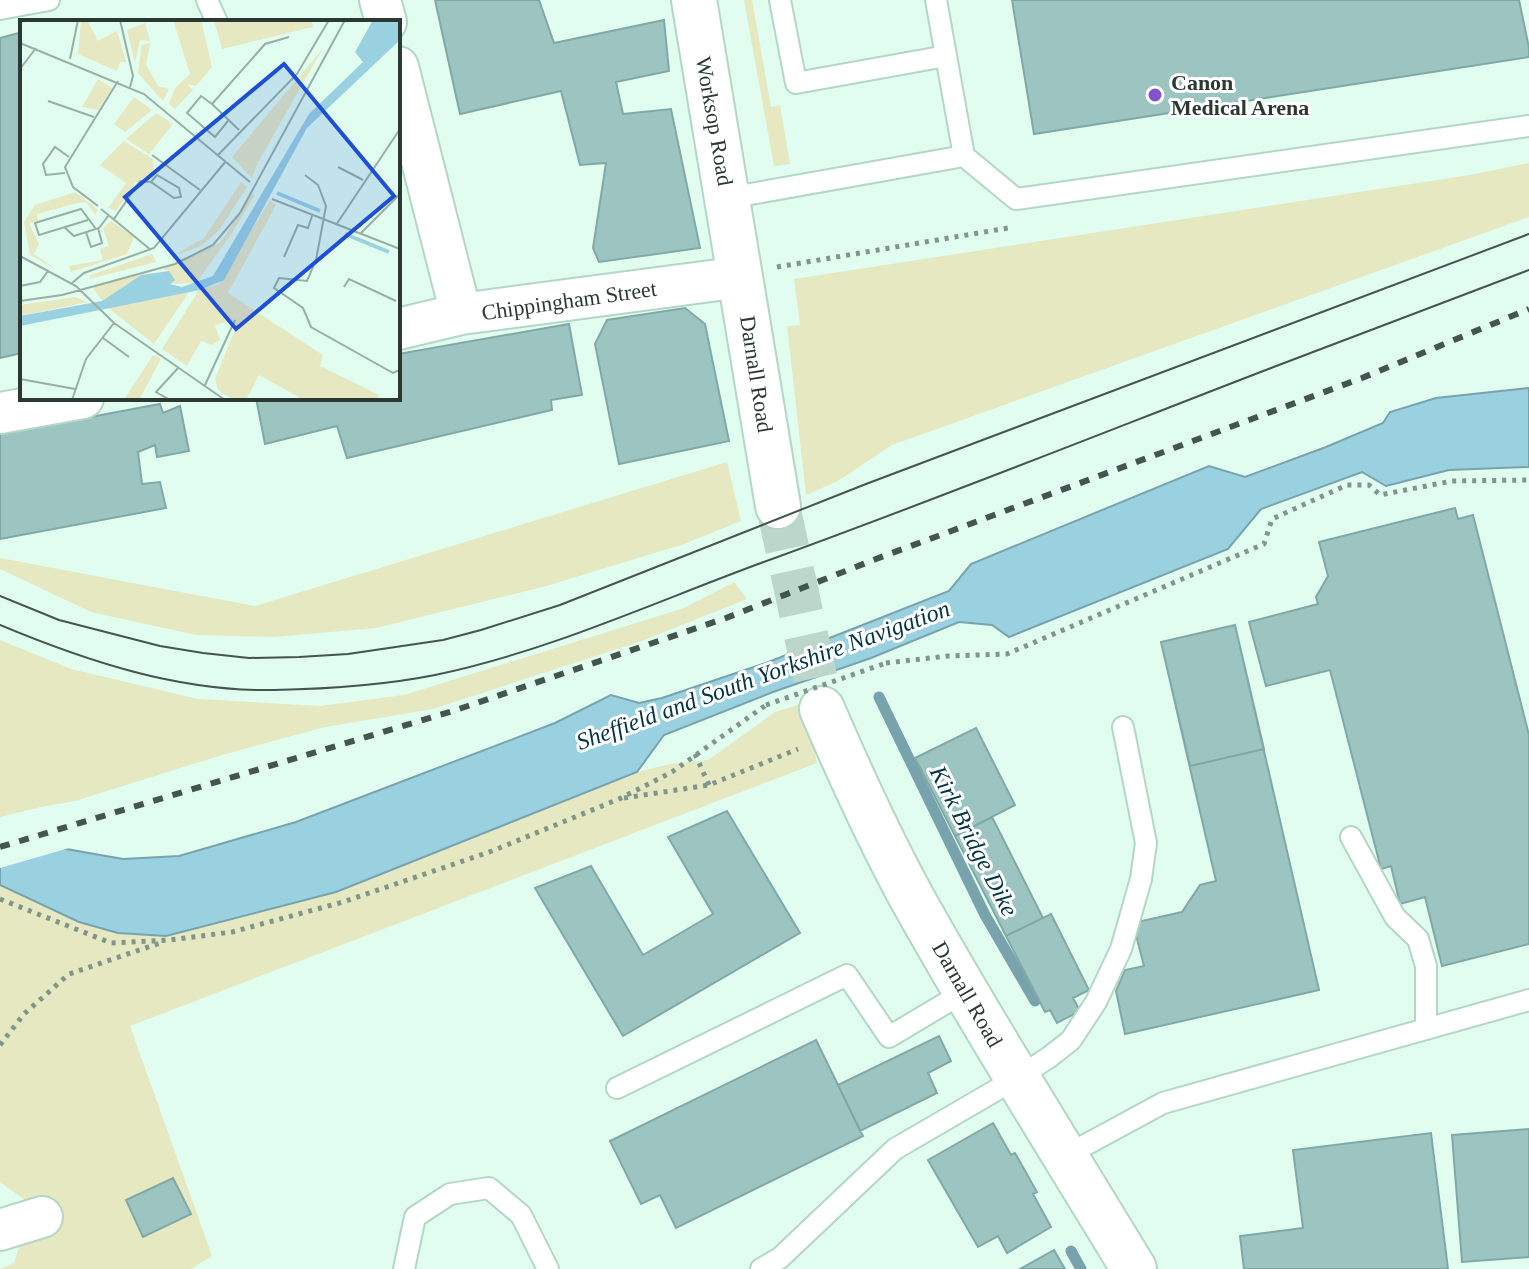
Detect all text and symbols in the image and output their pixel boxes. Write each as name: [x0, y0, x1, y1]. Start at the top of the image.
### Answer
inset map: [20, 20, 400, 400]
street label: Worksop Road: [691, 54, 738, 188]
place label: Canon Medical Arena: [1171, 70, 1309, 120]
marker: Canon Medical Arena: [1146, 86, 1164, 104]
street label: Chippingham Street: [480, 276, 658, 325]
street label: Darnall Road: [735, 314, 778, 434]
water label: Sheffield and South Yorkshire Navigation: [573, 595, 953, 755]
water label: Kirk Bridge Dike: [924, 761, 1023, 921]
street label: Darnall Road: [927, 937, 1008, 1052]

